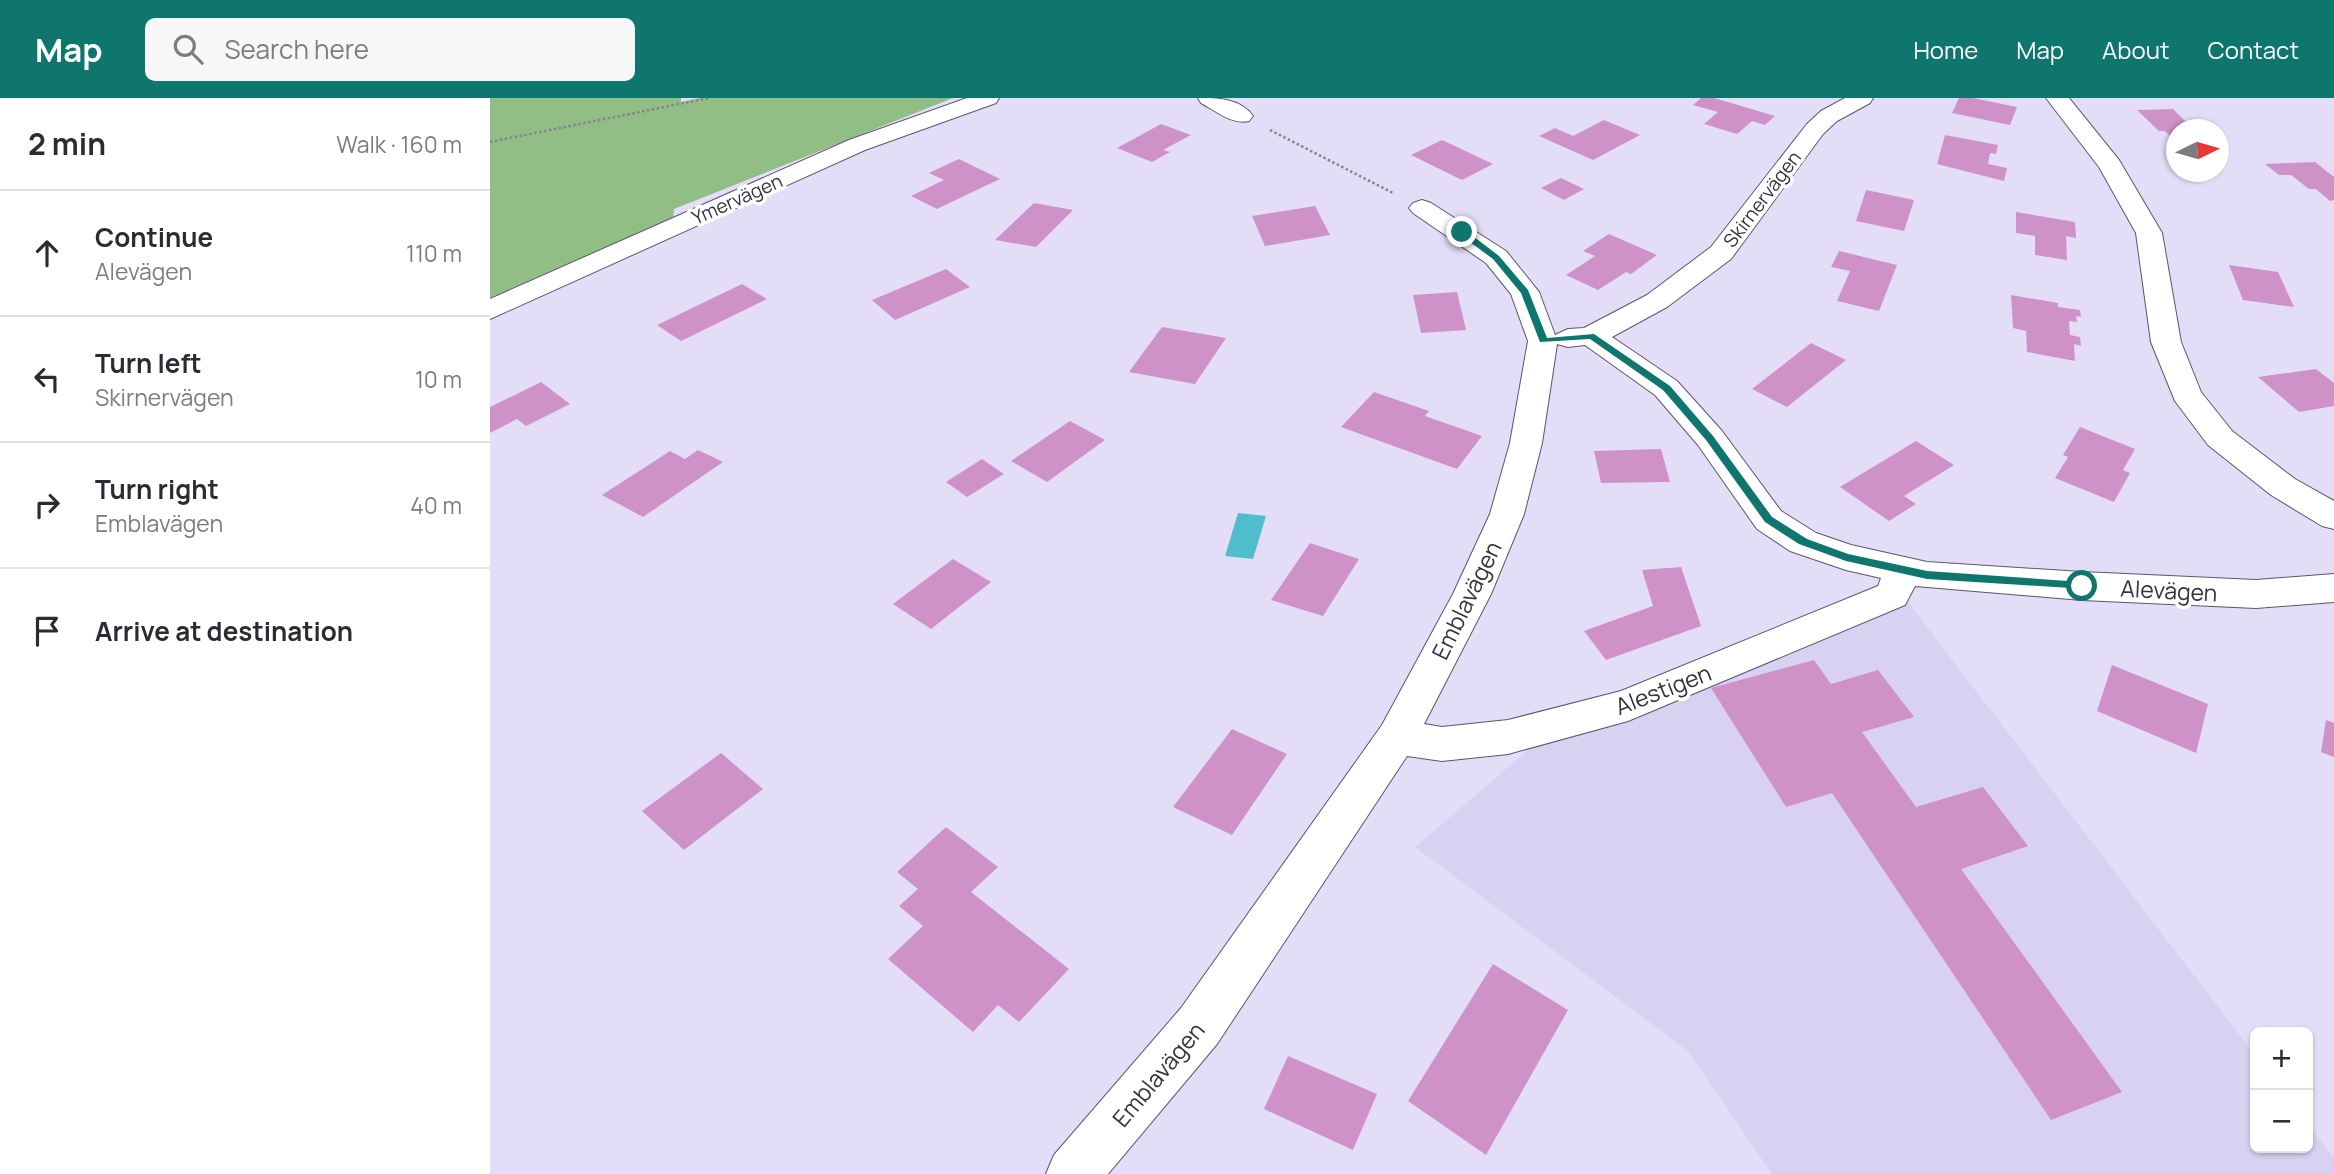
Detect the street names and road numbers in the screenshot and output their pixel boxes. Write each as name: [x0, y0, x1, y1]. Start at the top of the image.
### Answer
street label: Skirnervägen: [1717, 145, 1807, 253]
street label: Ymervägen: [688, 167, 786, 231]
street label: Emblavägen: [1424, 535, 1508, 665]
street label: Alevägen: [2120, 571, 2218, 609]
street label: Alestigen: [1610, 656, 1716, 722]
street label: Emblavägen: [1105, 1015, 1211, 1133]

